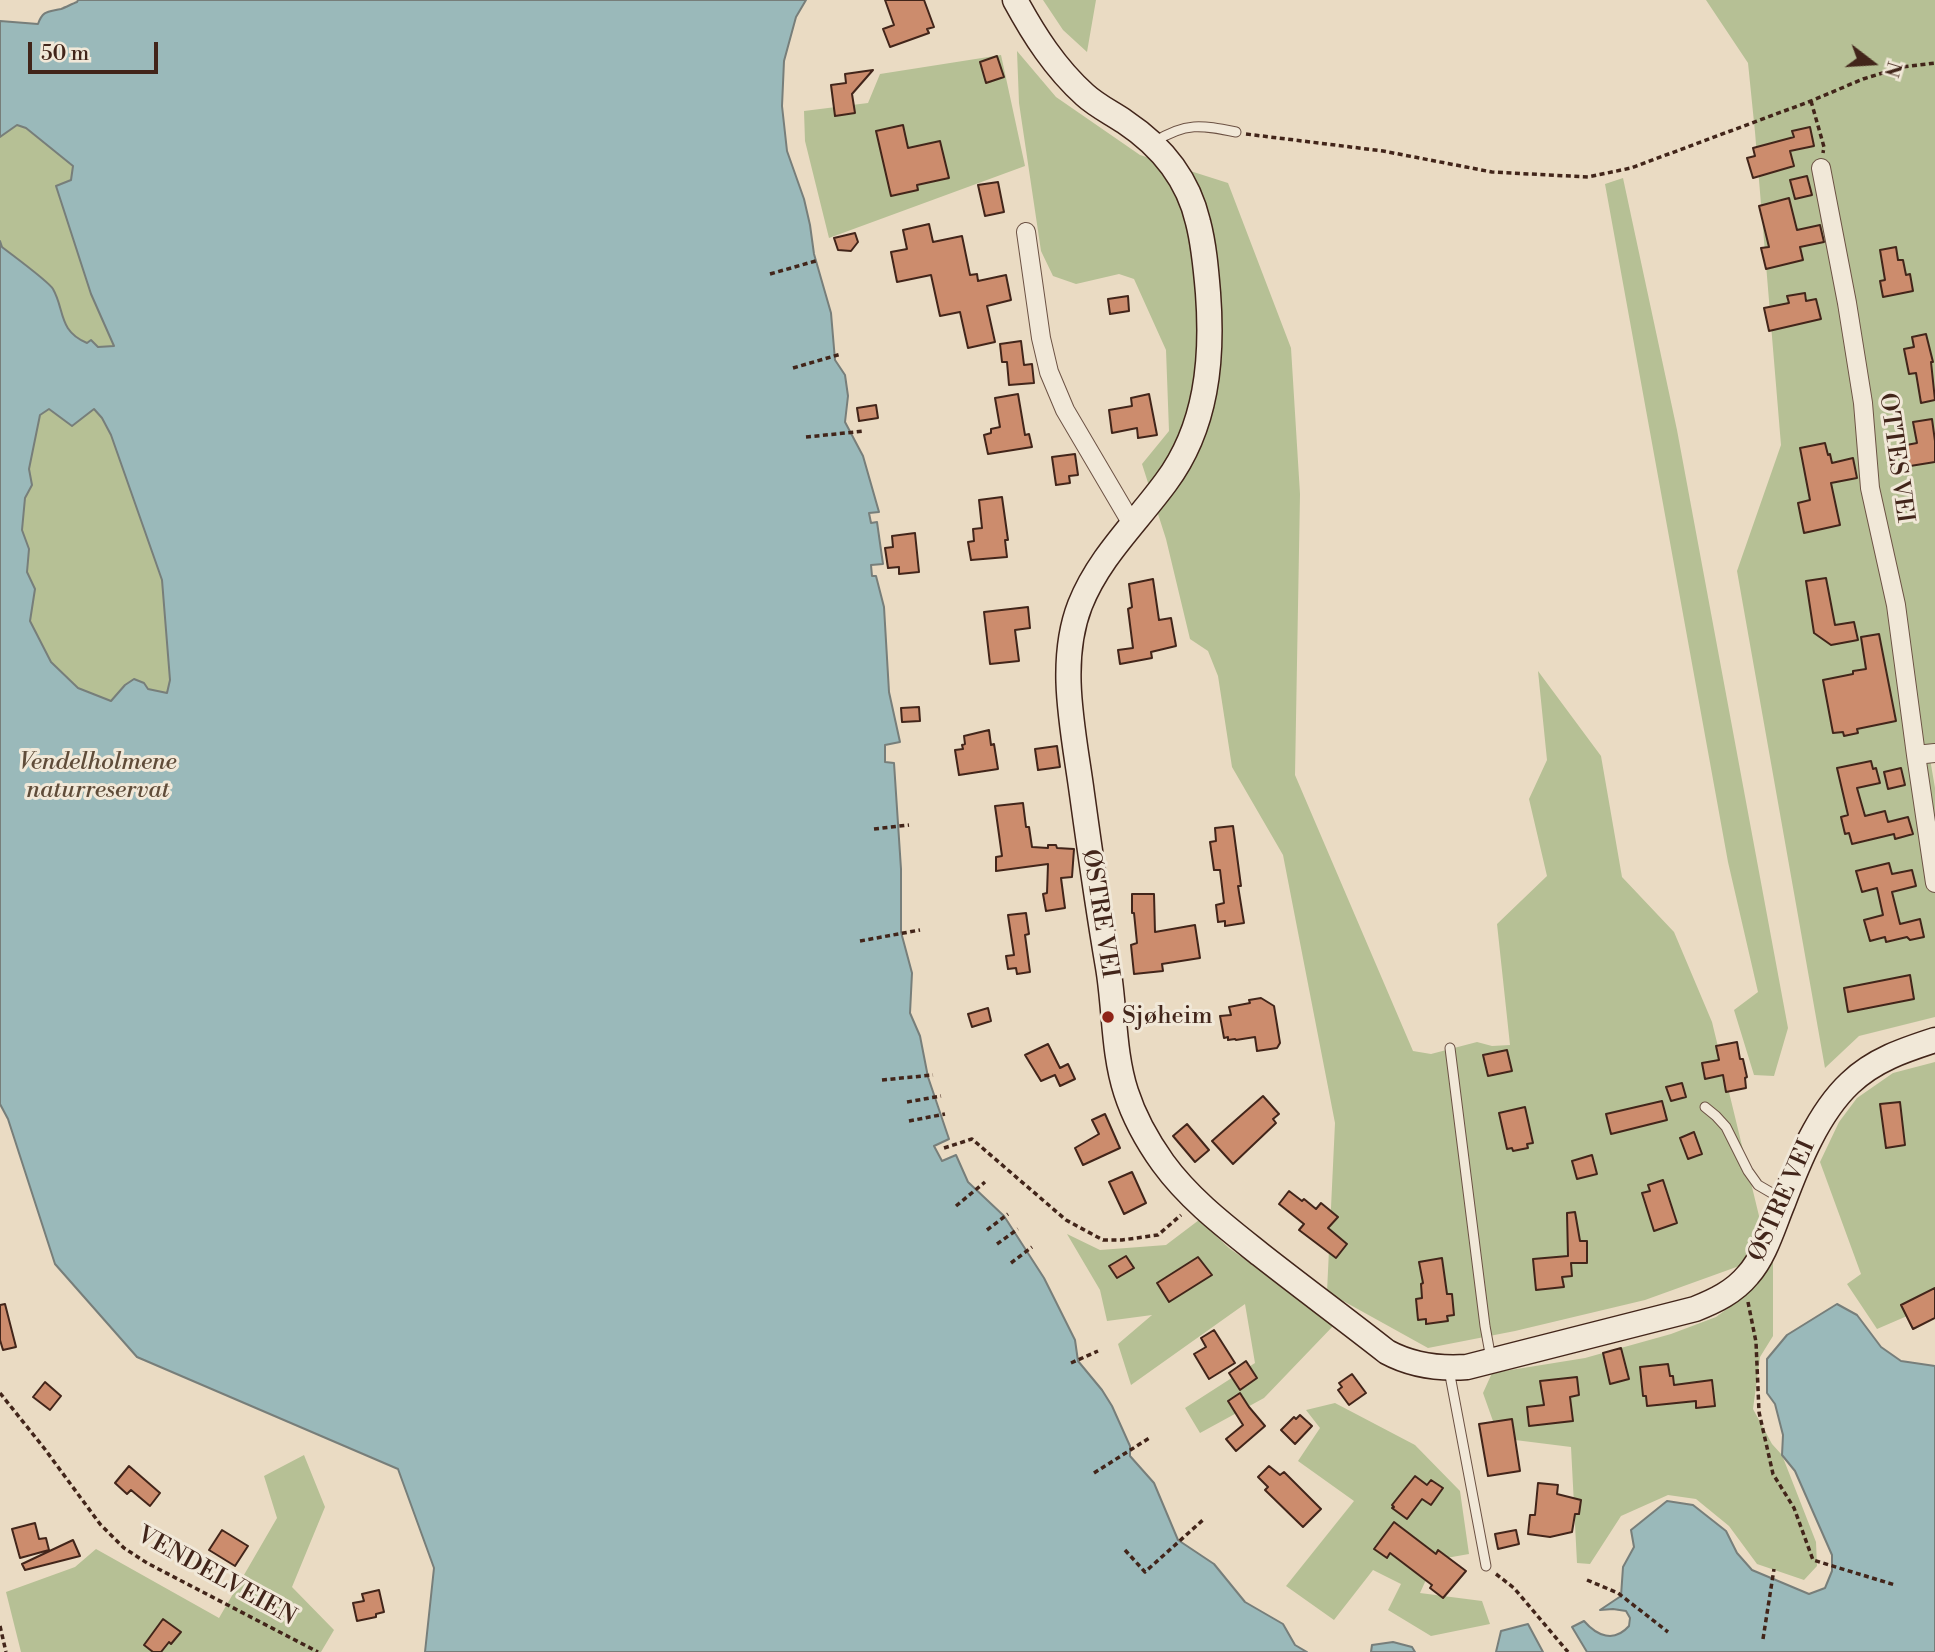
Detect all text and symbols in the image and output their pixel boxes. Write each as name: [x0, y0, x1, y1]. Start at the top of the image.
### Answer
scale bar: [32, 28, 161, 72]
north arrow: [1837, 28, 1907, 98]
text: 50 m: [41, 41, 89, 67]
text: N: [1878, 58, 1906, 80]
street label: OTTES VEI: [1872, 391, 1918, 525]
park label: Vendelholmene naturreservat: [19, 749, 177, 805]
street label: ØSTRE VEI: [1075, 848, 1123, 980]
place label: Sjøheim: [1122, 1003, 1213, 1031]
marker: Sjøheim: [1100, 1009, 1116, 1025]
street label: ØSTRE VEI: [1744, 1136, 1822, 1266]
street label: VENDELVEIEN: [131, 1521, 301, 1633]

